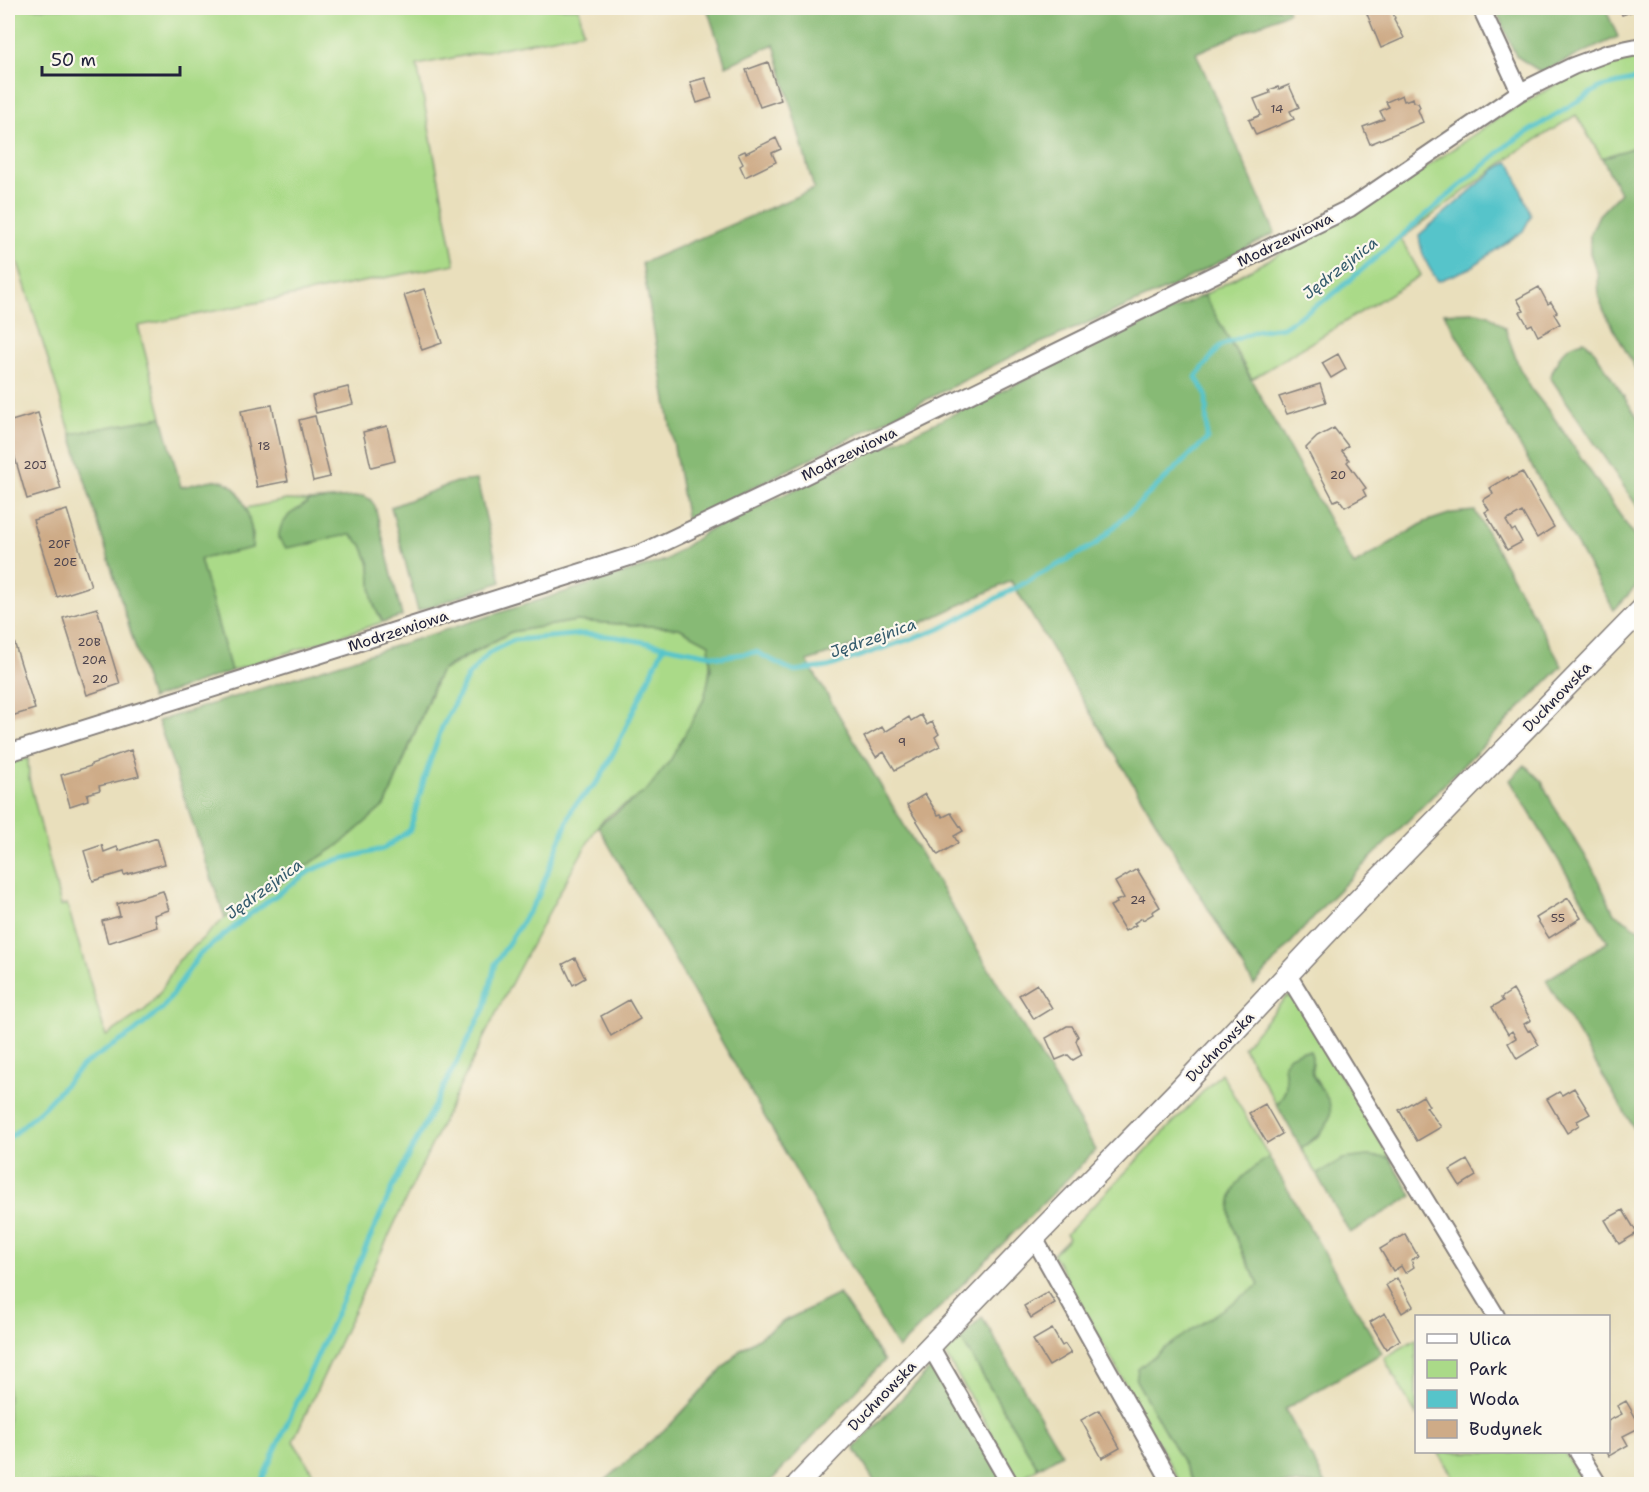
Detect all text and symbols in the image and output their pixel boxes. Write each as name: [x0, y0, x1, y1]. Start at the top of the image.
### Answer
scale bar: [42, 39, 180, 77]
text: 50 m: [51, 48, 96, 72]
house number: 14: [1271, 101, 1283, 117]
street label: Modrzewiowa: [1234, 208, 1337, 272]
water label: Jędrzejnica: [1298, 232, 1382, 304]
street label: Modrzewiowa: [798, 422, 901, 486]
house number: 18: [257, 438, 271, 454]
house number: 20J: [23, 457, 47, 473]
house number: 20: [1330, 467, 1346, 483]
house number: 20F: [47, 536, 71, 552]
house number: 20E: [53, 554, 77, 570]
street label: Modrzewiowa: [345, 605, 451, 657]
water label: Jędrzejnica: [827, 613, 919, 663]
house number: 20B: [77, 634, 101, 650]
house number: 20A: [81, 652, 107, 668]
street label: Duchnowska: [1518, 657, 1596, 737]
house number: 20: [92, 671, 108, 687]
house number: 9: [898, 734, 906, 750]
water label: Jędrzejnica: [221, 854, 307, 924]
house number: 24: [1130, 892, 1146, 908]
house number: 55: [1551, 910, 1565, 926]
street label: Duchnowska: [1181, 1007, 1259, 1087]
legend: [1415, 1315, 1610, 1453]
text: Ulica: [1469, 1327, 1511, 1351]
street label: Duchnowska: [843, 1356, 921, 1436]
text: Park: [1469, 1357, 1508, 1381]
text: Woda: [1469, 1387, 1519, 1411]
text: Budynek: [1469, 1417, 1543, 1441]

